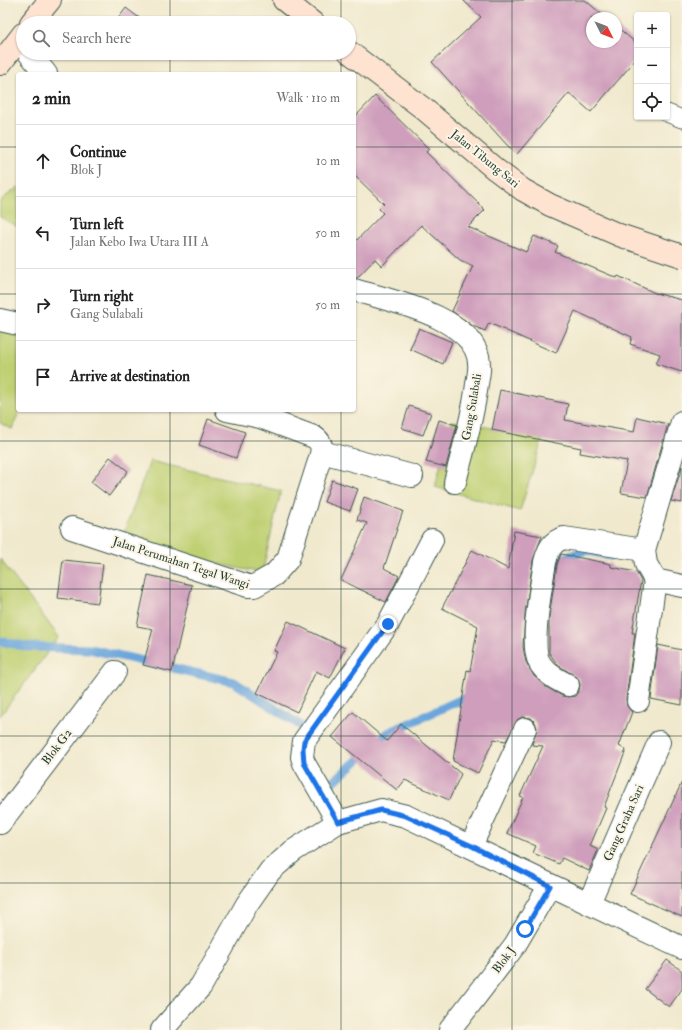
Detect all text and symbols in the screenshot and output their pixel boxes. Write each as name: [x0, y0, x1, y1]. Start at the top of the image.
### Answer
north arrow: [586, 12, 622, 48]
map controls: [634, 12, 670, 120]
button: +: [634, 12, 670, 48]
search box: [16, 16, 356, 60]
icon: search: [30, 27, 52, 49]
text: Search here: [62, 29, 131, 48]
button: −: [634, 48, 670, 84]
button: locate: [634, 84, 670, 120]
text: 2 min: [32, 88, 71, 109]
text: Walk · 110 m: [276, 90, 340, 106]
street label: Jalan Tibung Sari: [447, 126, 522, 191]
text: Continue: [70, 143, 126, 162]
icon: ahead: [32, 150, 54, 172]
text: 10 m: [316, 153, 340, 169]
text: Blok J: [70, 162, 102, 178]
text: Turn left: [70, 215, 124, 234]
icon: left: [32, 222, 54, 244]
text: 50 m: [315, 225, 340, 241]
text: Jalan Kebo Iwa Utara III A: [70, 234, 209, 250]
text: Turn right: [70, 287, 133, 306]
icon: right: [32, 294, 54, 316]
text: 50 m: [315, 297, 340, 313]
text: Gang Sulabali: [70, 306, 143, 322]
icon: arrive: [32, 366, 54, 388]
text: Arrive at destination: [70, 367, 190, 386]
street label: Gang Sulabali: [459, 372, 485, 442]
street label: Jalan Perumahan Tegal Wangi: [110, 533, 251, 592]
route end: [379, 615, 397, 633]
street label: Blok G2: [39, 726, 75, 768]
street label: Gang Graha Sari: [600, 782, 648, 864]
route start: [516, 920, 534, 938]
street label: Blok J: [489, 943, 519, 976]

